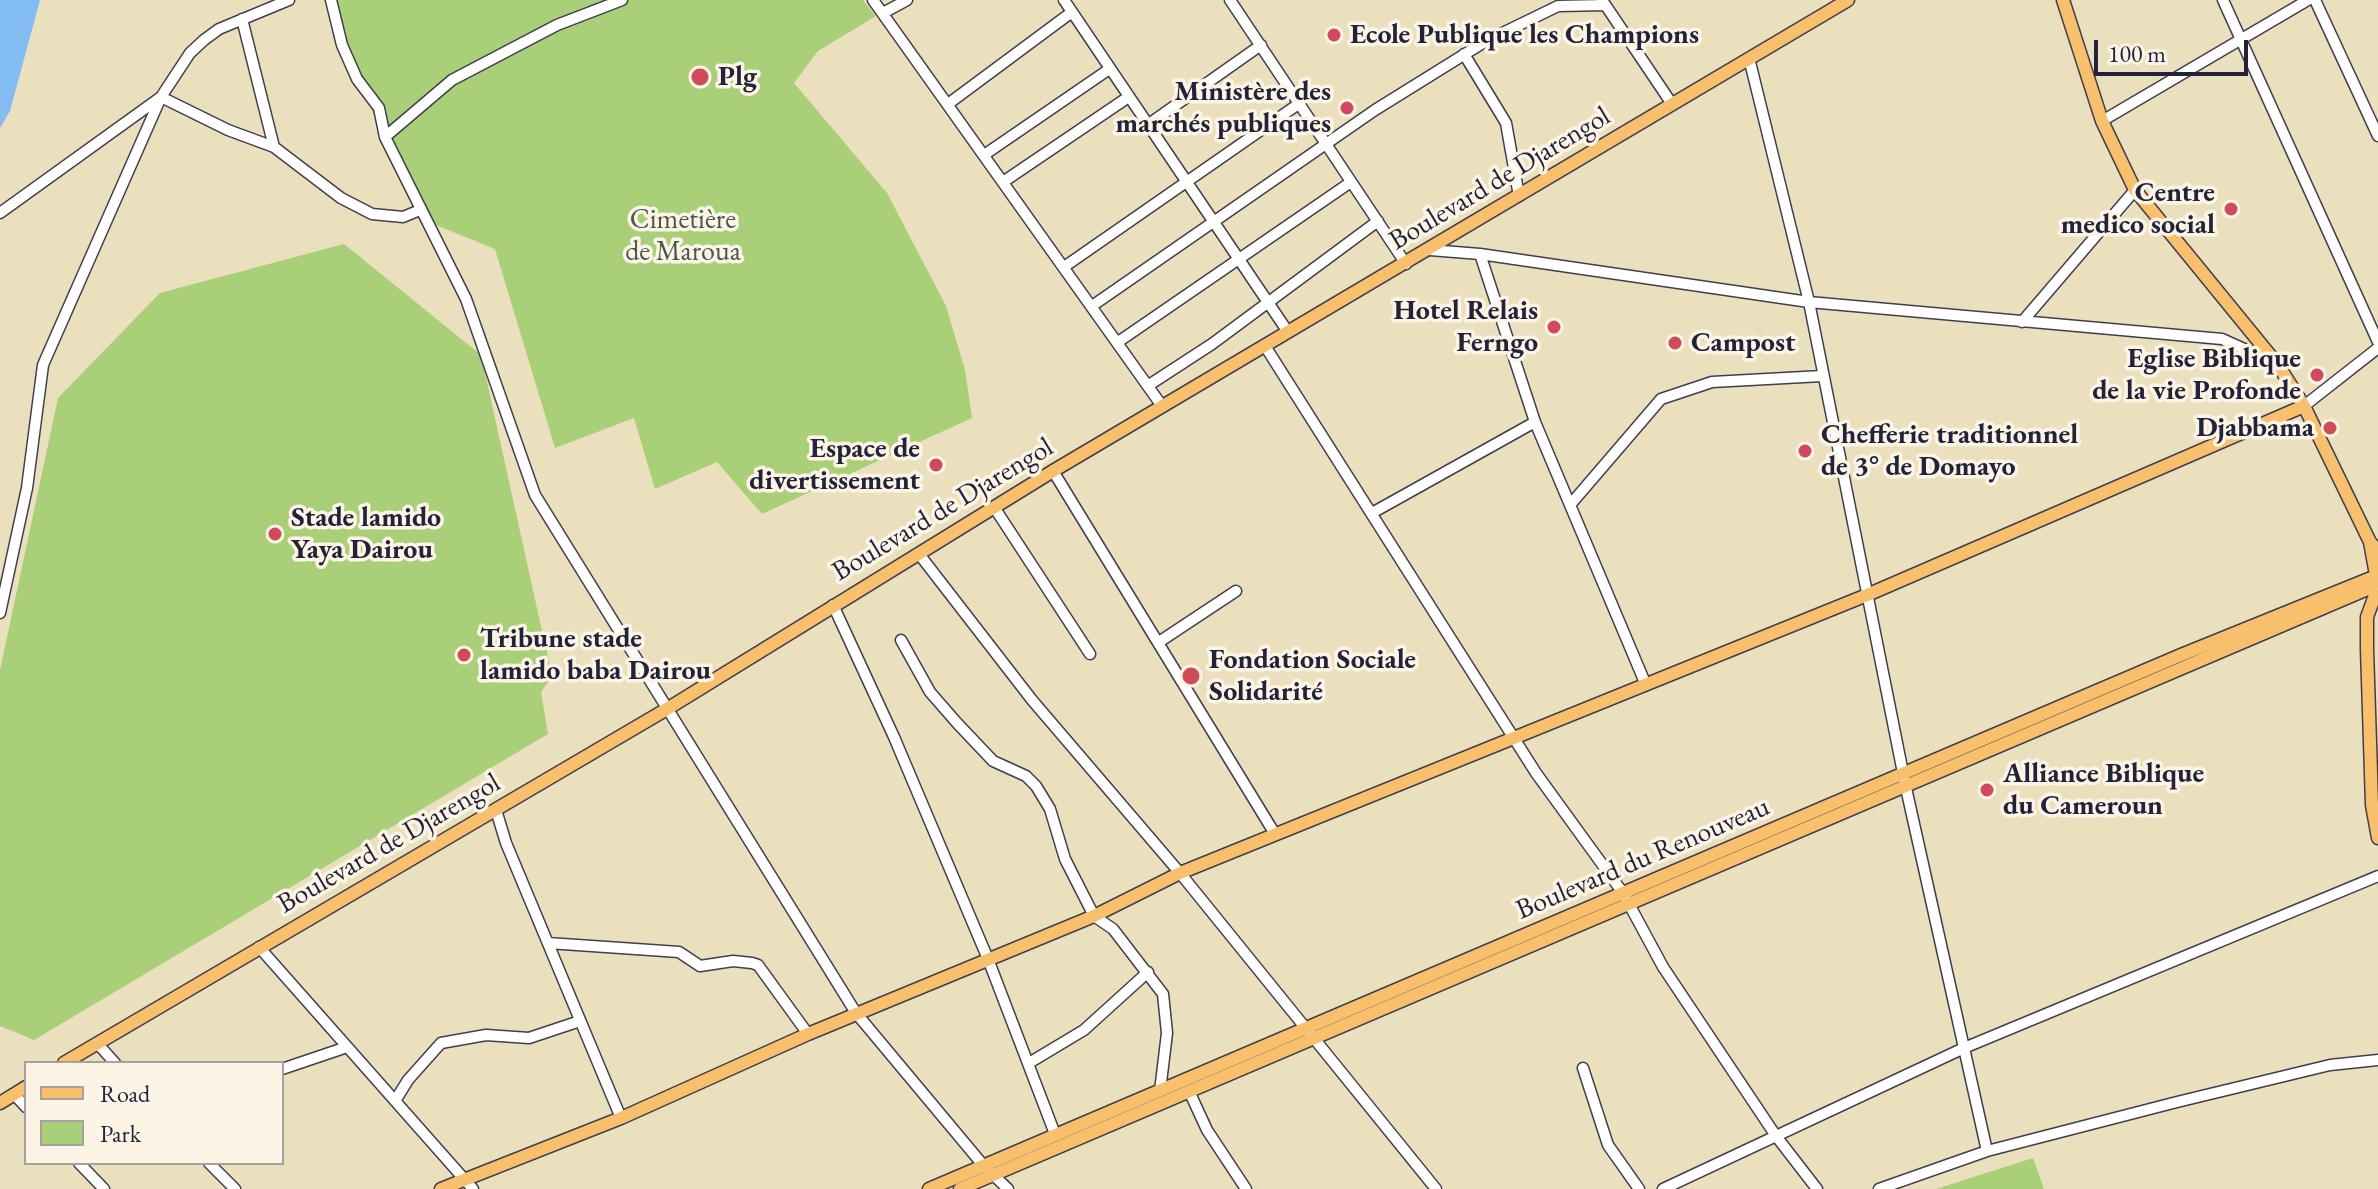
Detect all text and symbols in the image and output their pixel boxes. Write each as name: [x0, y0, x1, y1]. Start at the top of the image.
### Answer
place label: Ecole Publique les Champions: [1350, 18, 1699, 52]
scale bar: [2098, 24, 2252, 74]
marker: Ecole Publique les Champions: [1325, 26, 1343, 44]
text: 100 m: [2108, 38, 2166, 69]
place label: Plg: [718, 60, 757, 94]
marker: Plg: [689, 66, 711, 88]
place label: Ministère des marchés publiques: [1116, 75, 1331, 141]
marker: Ministère des marchés publiques: [1338, 99, 1356, 117]
street label: Boulevard de Djarengol: [1384, 100, 1616, 258]
place label: Centre medico social: [2061, 176, 2215, 242]
marker: Centre medico social: [2222, 200, 2240, 218]
park label: Cimetière de Maroua: [625, 203, 741, 269]
place label: Hotel Relais Ferngo: [1393, 294, 1538, 360]
marker: Hotel Relais Ferngo: [1545, 318, 1563, 336]
place label: Campost: [1691, 326, 1795, 360]
marker: Campost: [1666, 334, 1684, 352]
place label: Eglise Biblique de la vie Profonde: [2092, 342, 2301, 408]
marker: Eglise Biblique de la vie Profonde: [2308, 366, 2326, 384]
place label: Djabbama: [2196, 411, 2314, 445]
place label: Chefferie traditionnel de 3° de Domayo: [1821, 418, 2078, 484]
marker: Djabbama: [2321, 419, 2339, 437]
street label: Boulevard de Djarengol: [827, 431, 1059, 589]
place label: Espace de divertissement: [749, 432, 920, 498]
marker: Chefferie traditionnel de 3° de Domayo: [1796, 442, 1814, 460]
marker: Espace de divertissement: [927, 456, 945, 474]
place label: Stade lamido Yaya Dairou: [291, 501, 441, 567]
marker: Stade lamido Yaya Dairou: [266, 525, 284, 543]
place label: Tribune stade lamido baba Dairou: [480, 622, 711, 688]
place label: Fondation Sociale Solidarité: [1209, 643, 1416, 709]
marker: Tribune stade lamido baba Dairou: [455, 646, 473, 664]
marker: Fondation Sociale Solidarité: [1180, 665, 1202, 687]
place label: Alliance Biblique du Cameroun: [2003, 757, 2204, 823]
street label: Boulevard de Djarengol: [272, 767, 506, 921]
marker: Alliance Biblique du Cameroun: [1978, 781, 1996, 799]
street label: Boulevard du Renouveau: [1511, 790, 1775, 928]
legend: [24, 1061, 284, 1165]
text: Road: [100, 1078, 150, 1109]
text: Park: [100, 1118, 141, 1149]

